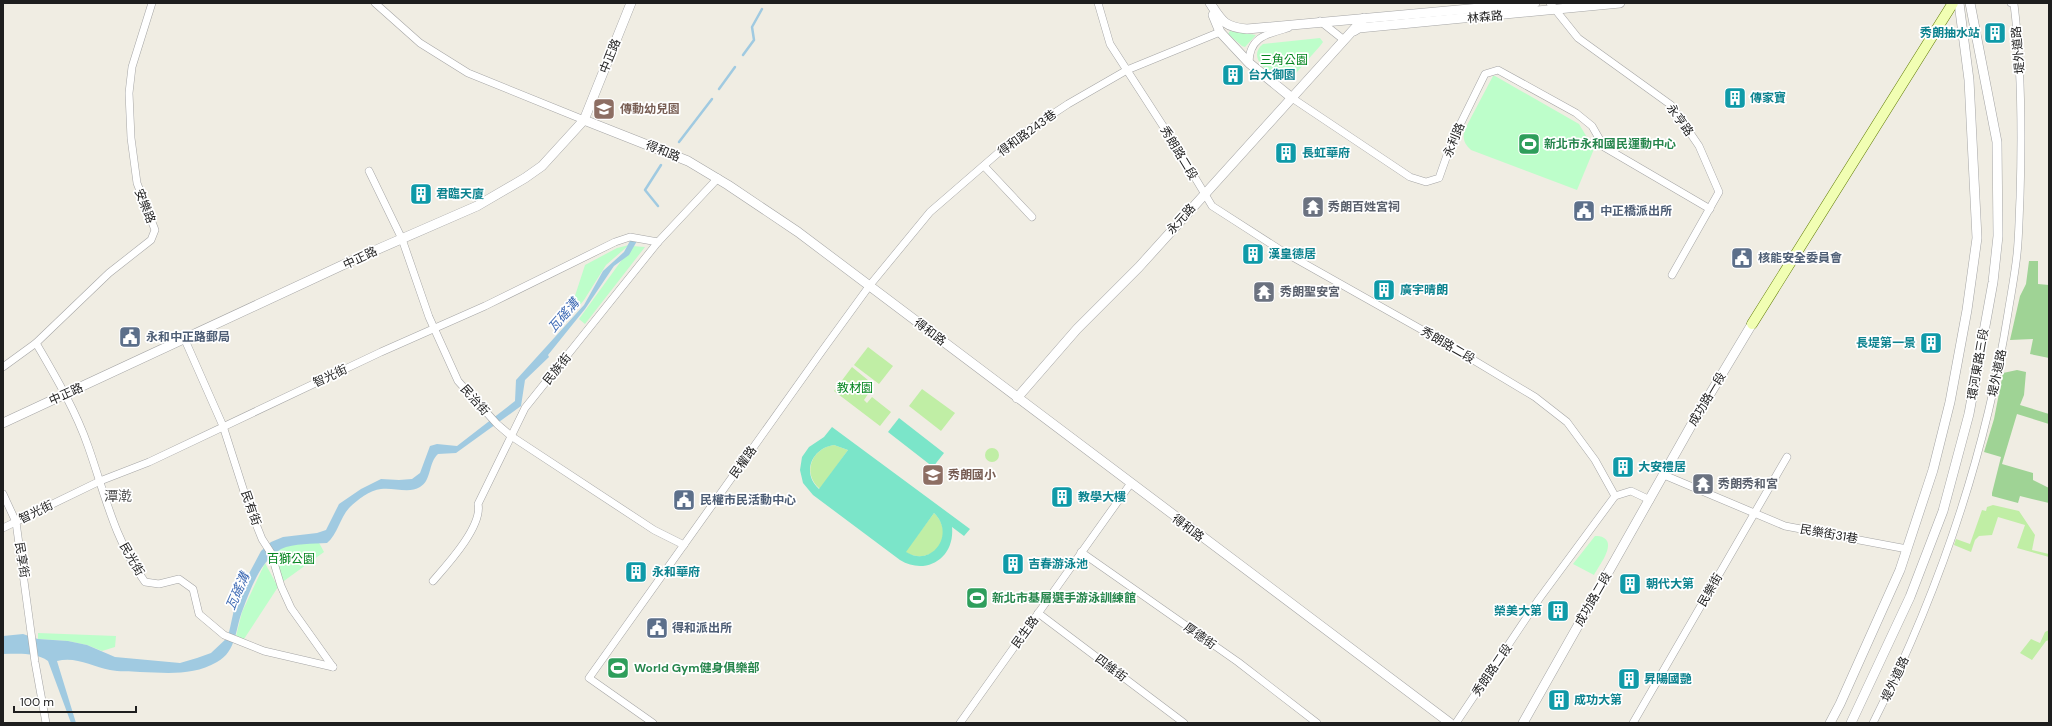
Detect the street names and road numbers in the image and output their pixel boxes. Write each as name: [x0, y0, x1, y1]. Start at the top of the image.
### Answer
street label: 林森路: [1466, 7, 1504, 27]
street label: 堤外道路: [2008, 25, 2028, 75]
street label: 中正路: [596, 36, 624, 76]
street label: 永亨路: [1663, 101, 1697, 139]
street label: 得和路243巷: [994, 106, 1060, 160]
street label: 永利路: [1440, 120, 1468, 160]
street label: 秀朗路二段: [1157, 123, 1201, 183]
street label: 得和路: [643, 137, 683, 165]
street label: 安樂路: [131, 186, 159, 226]
street label: 永元路: [1163, 200, 1199, 238]
street label: 中正路: [340, 243, 380, 273]
street label: 得和路: [911, 315, 949, 349]
street label: 秀朗路二段: [1418, 323, 1478, 367]
street label: 環河東路三段: [1964, 327, 1992, 401]
street label: 堤外道路: [1984, 348, 2010, 398]
street label: 民族街: [539, 350, 575, 388]
street label: 智光街: [310, 361, 350, 391]
street label: 成功路一段: [1685, 369, 1729, 429]
street label: 中正路: [46, 379, 86, 409]
street label: 民治街: [457, 381, 493, 419]
street label: 民權路: [726, 443, 760, 481]
street label: 民有街: [238, 488, 264, 528]
street label: 智光街: [16, 497, 56, 527]
street label: 得和路: [1169, 511, 1207, 545]
street label: 民樂街31巷: [1799, 521, 1859, 547]
street label: 民光街: [116, 539, 148, 579]
street label: 民享街: [11, 541, 33, 579]
street label: 成功路二段: [1571, 569, 1615, 629]
street label: 民樂街: [1694, 570, 1726, 610]
street label: 民生路: [1008, 613, 1042, 651]
street label: 厚德街: [1181, 619, 1219, 653]
street label: 秀朗路二段: [1469, 641, 1515, 699]
street label: 四維街: [1092, 651, 1130, 685]
street label: 堤外道路: [1878, 654, 1912, 704]

